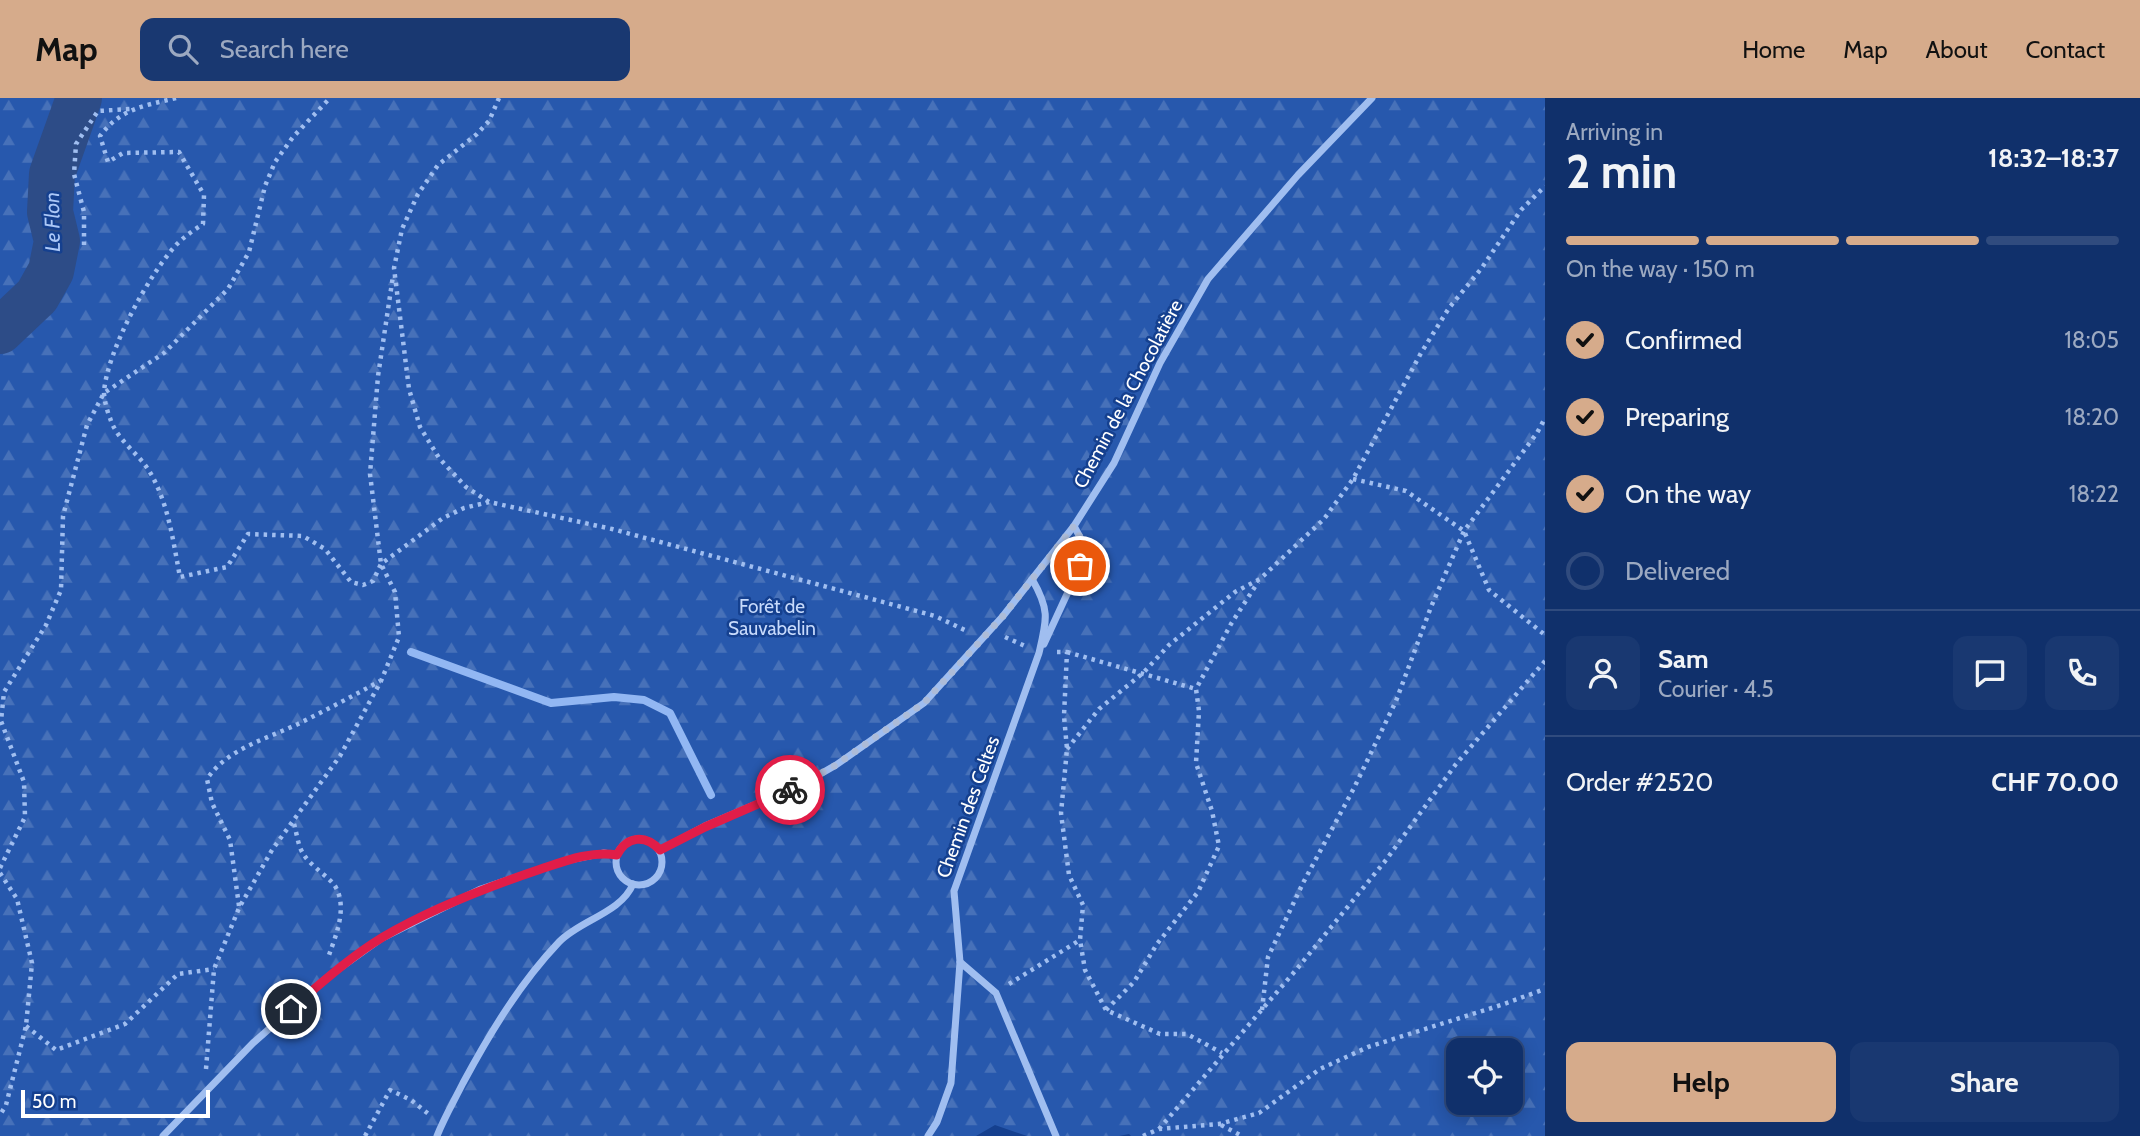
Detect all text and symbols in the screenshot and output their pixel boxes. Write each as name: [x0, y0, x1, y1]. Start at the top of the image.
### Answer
search box: [140, 18, 630, 81]
text: Map: [35, 29, 98, 69]
icon: search: [164, 30, 202, 68]
text: Search here: [220, 33, 349, 65]
text: Home: [1742, 35, 1805, 64]
text: Map: [1843, 35, 1888, 64]
text: About: [1926, 35, 1988, 64]
text: Contact: [2026, 35, 2105, 64]
text: Arriving in: [1566, 118, 1663, 146]
text: 18:32–18:37: [1988, 142, 2119, 174]
text: 2 min: [1566, 144, 1677, 200]
water label: Le Flon: [39, 192, 65, 252]
text: On the way · 150 m: [1566, 255, 1755, 283]
street label: Chemin de la Chocolatière: [1069, 296, 1188, 492]
icon: check: [1566, 321, 1604, 359]
text: Confirmed: [1625, 324, 1742, 356]
text: 18:05: [2064, 326, 2119, 354]
icon: check: [1566, 398, 1604, 436]
text: Preparing: [1625, 401, 1729, 433]
text: 18:20: [2065, 403, 2119, 431]
icon: check: [1566, 475, 1604, 513]
text: On the way: [1625, 478, 1751, 510]
text: 18:22: [2069, 480, 2119, 508]
pin: [1050, 536, 1110, 596]
icon: bag: [1061, 547, 1099, 585]
text: Delivered: [1625, 555, 1730, 587]
park label: Forêt de Sauvabelin: [728, 595, 816, 640]
button: person: [1566, 636, 1640, 710]
button: chat: [1953, 636, 2027, 710]
button: phone: [2045, 636, 2119, 710]
text: Sam: [1658, 643, 1709, 675]
text: Courier · 4.5: [1658, 675, 1774, 703]
street label: Chemin des Celtes: [932, 733, 1004, 881]
courier: [755, 755, 825, 825]
text: Order #2520: [1566, 766, 1713, 798]
text: CHF 70.00: [1991, 766, 2119, 798]
icon: bike: [771, 771, 809, 809]
pin: [261, 979, 321, 1039]
icon: home: [272, 990, 310, 1028]
map controls: [1446, 1038, 1523, 1115]
button: locate: [1446, 1038, 1523, 1115]
button: Help: [1566, 1042, 1836, 1122]
button: Share: [1850, 1042, 2119, 1122]
scale bar: [21, 1087, 210, 1119]
text: 50 m: [32, 1090, 76, 1113]

